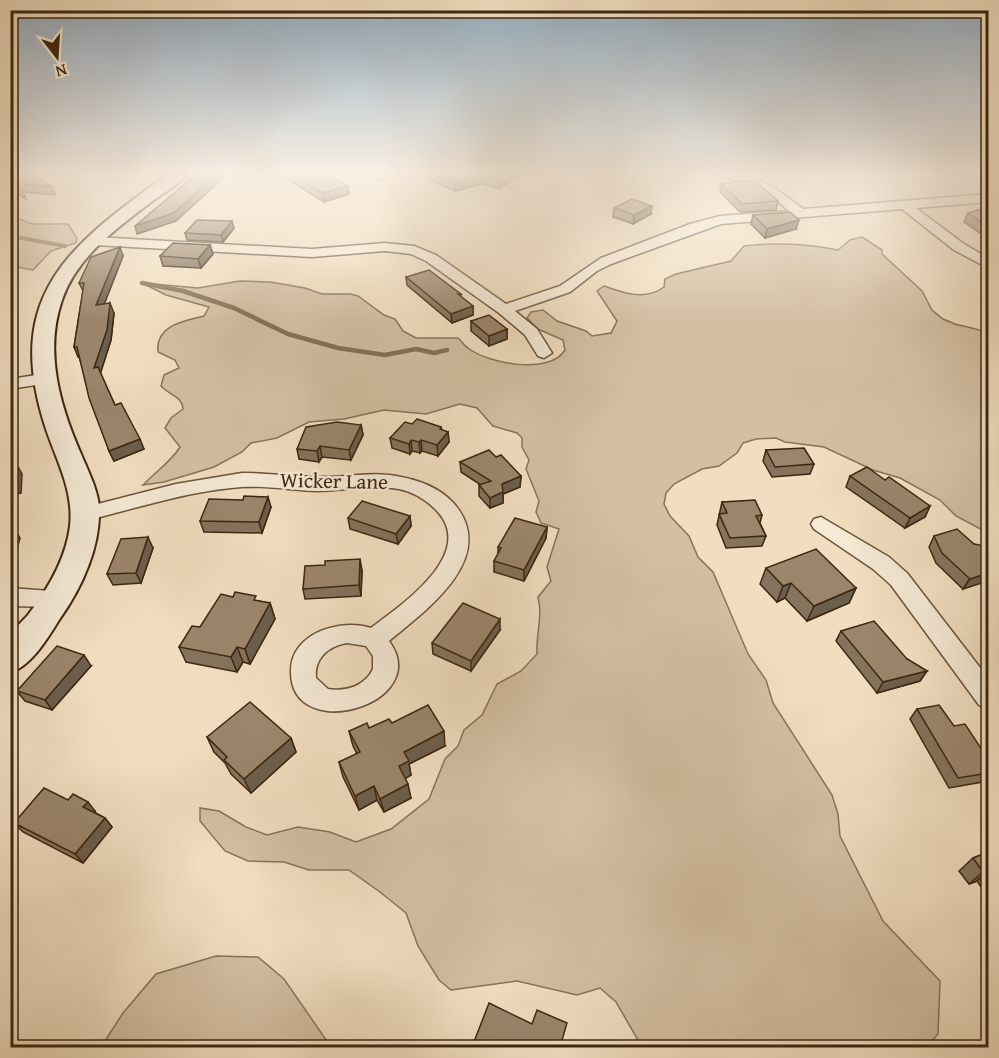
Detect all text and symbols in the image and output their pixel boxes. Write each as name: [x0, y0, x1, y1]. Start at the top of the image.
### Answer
north arrow: [27, 27, 87, 87]
text: N: [52, 58, 70, 84]
street label: Wicker Lane: [280, 464, 388, 497]

